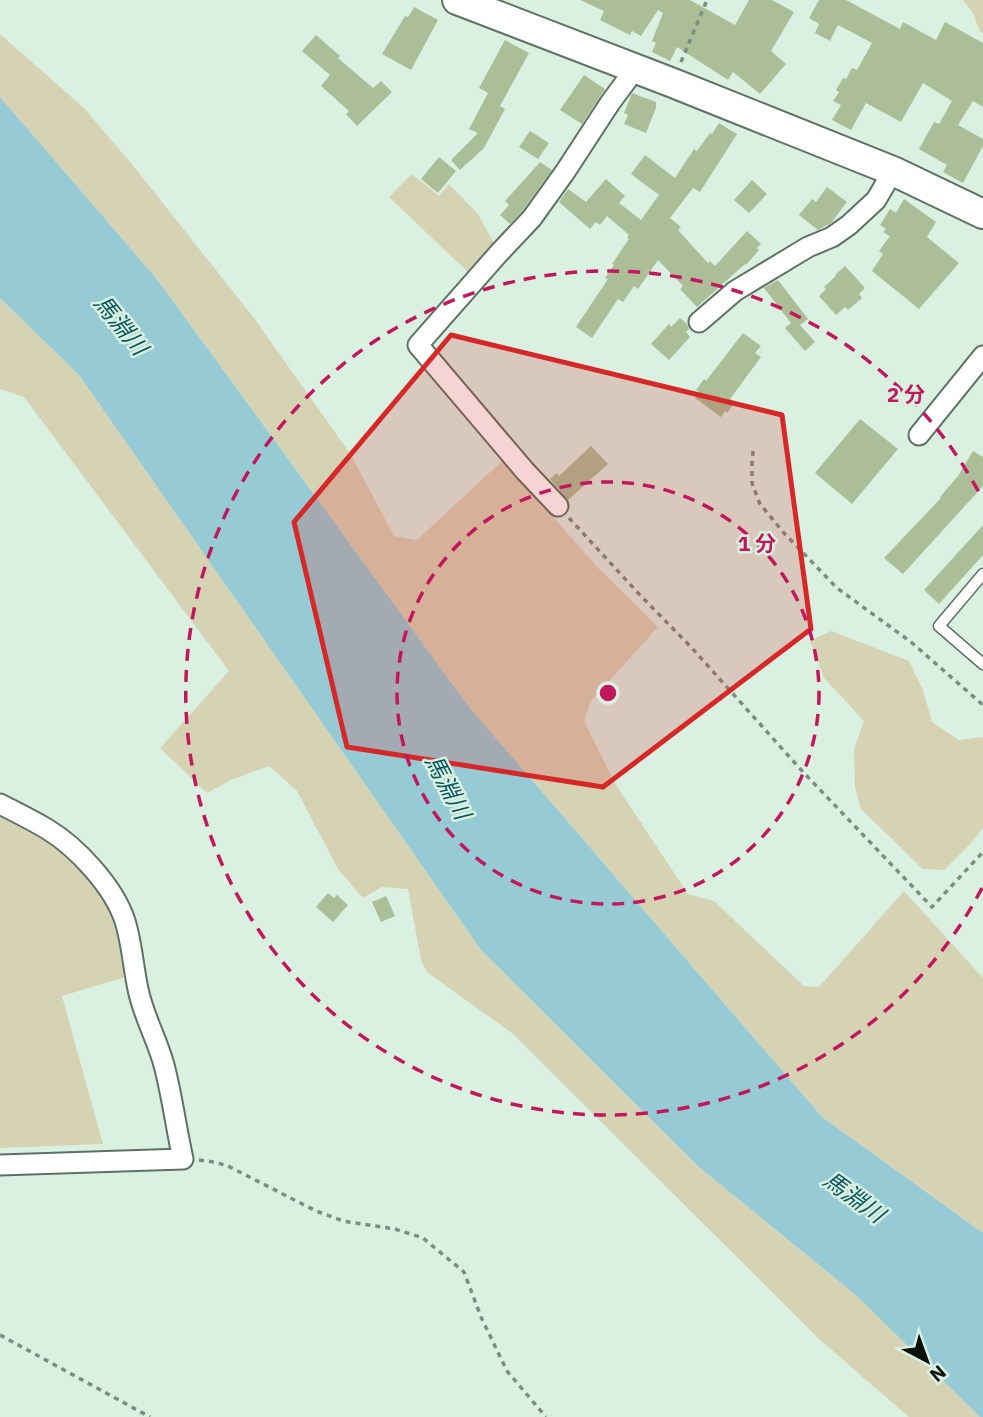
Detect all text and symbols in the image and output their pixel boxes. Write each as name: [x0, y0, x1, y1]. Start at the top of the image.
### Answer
water label: 馬淵川: [88, 288, 157, 363]
text: 2 分: [887, 380, 925, 408]
text: 1 分: [738, 529, 776, 557]
centre of rings: [596, 681, 620, 705]
water label: 馬淵川: [419, 749, 480, 827]
water label: 馬淵川: [818, 1164, 894, 1230]
north arrow: [892, 1326, 962, 1396]
text: N: [925, 1360, 951, 1387]

